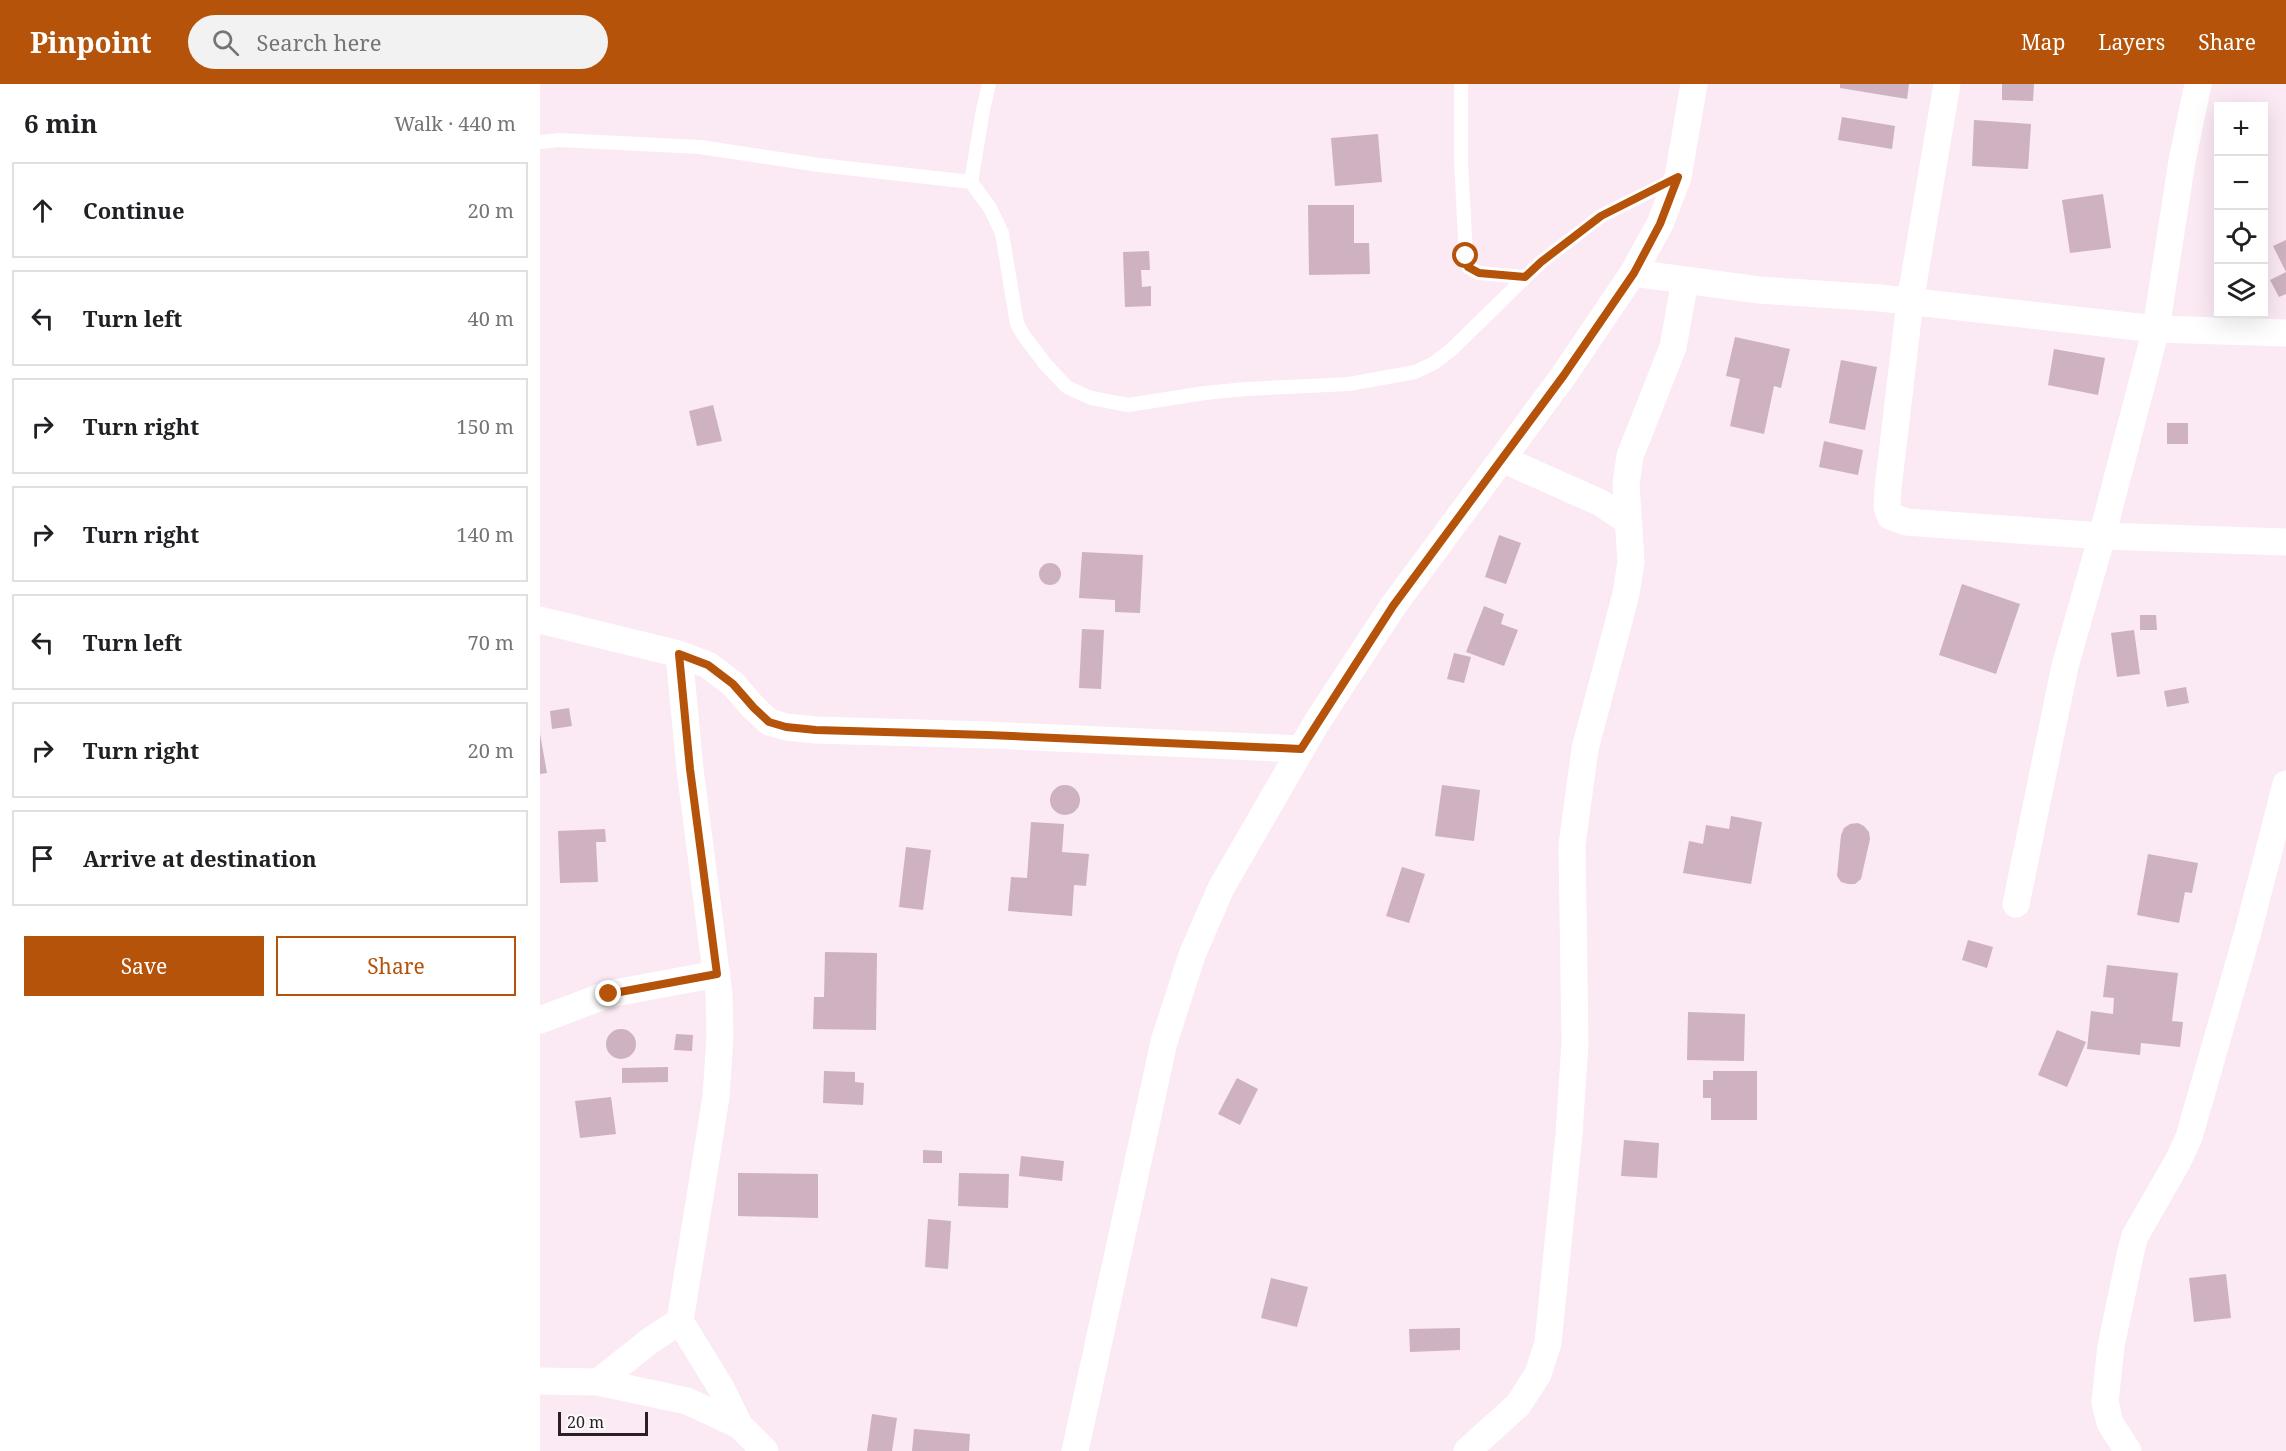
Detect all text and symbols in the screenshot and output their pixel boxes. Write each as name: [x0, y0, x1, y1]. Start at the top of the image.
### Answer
search box: [188, 15, 608, 69]
text: Pinpoint: [30, 23, 152, 61]
icon: search: [209, 26, 242, 59]
text: Search here: [257, 27, 381, 57]
text: Map: [2021, 28, 2065, 56]
text: Layers: [2098, 28, 2165, 56]
text: Share: [2198, 28, 2256, 56]
map controls: [2214, 102, 2268, 318]
button: +: [2214, 102, 2268, 156]
text: 6 min: [24, 105, 98, 141]
text: Walk · 440 m: [394, 110, 516, 137]
button: −: [2214, 156, 2268, 210]
icon: ahead: [26, 194, 59, 227]
text: Continue: [83, 195, 185, 225]
text: 20 m: [468, 197, 514, 224]
button: locate: [2214, 210, 2268, 264]
route start: [1452, 242, 1478, 268]
button: layers: [2214, 264, 2268, 318]
icon: left: [26, 302, 59, 335]
text: Turn left: [83, 303, 182, 333]
text: 40 m: [468, 305, 514, 332]
icon: right: [26, 410, 59, 443]
text: Turn right: [83, 411, 199, 441]
text: 150 m: [456, 413, 514, 440]
icon: right: [26, 518, 59, 551]
text: Turn right: [83, 519, 199, 549]
text: 140 m: [456, 521, 514, 548]
icon: left: [26, 626, 59, 659]
text: Turn left: [83, 627, 182, 657]
text: 70 m: [468, 629, 514, 656]
icon: right: [26, 734, 59, 767]
text: Turn right: [83, 735, 199, 765]
text: 20 m: [468, 737, 514, 764]
icon: arrive: [26, 842, 59, 875]
text: Arrive at destination: [83, 843, 317, 873]
button: Save: [24, 936, 264, 996]
button: Share: [276, 936, 516, 996]
route end: [595, 980, 621, 1006]
scale bar: [558, 1409, 648, 1436]
text: 20 m: [567, 1411, 604, 1433]

